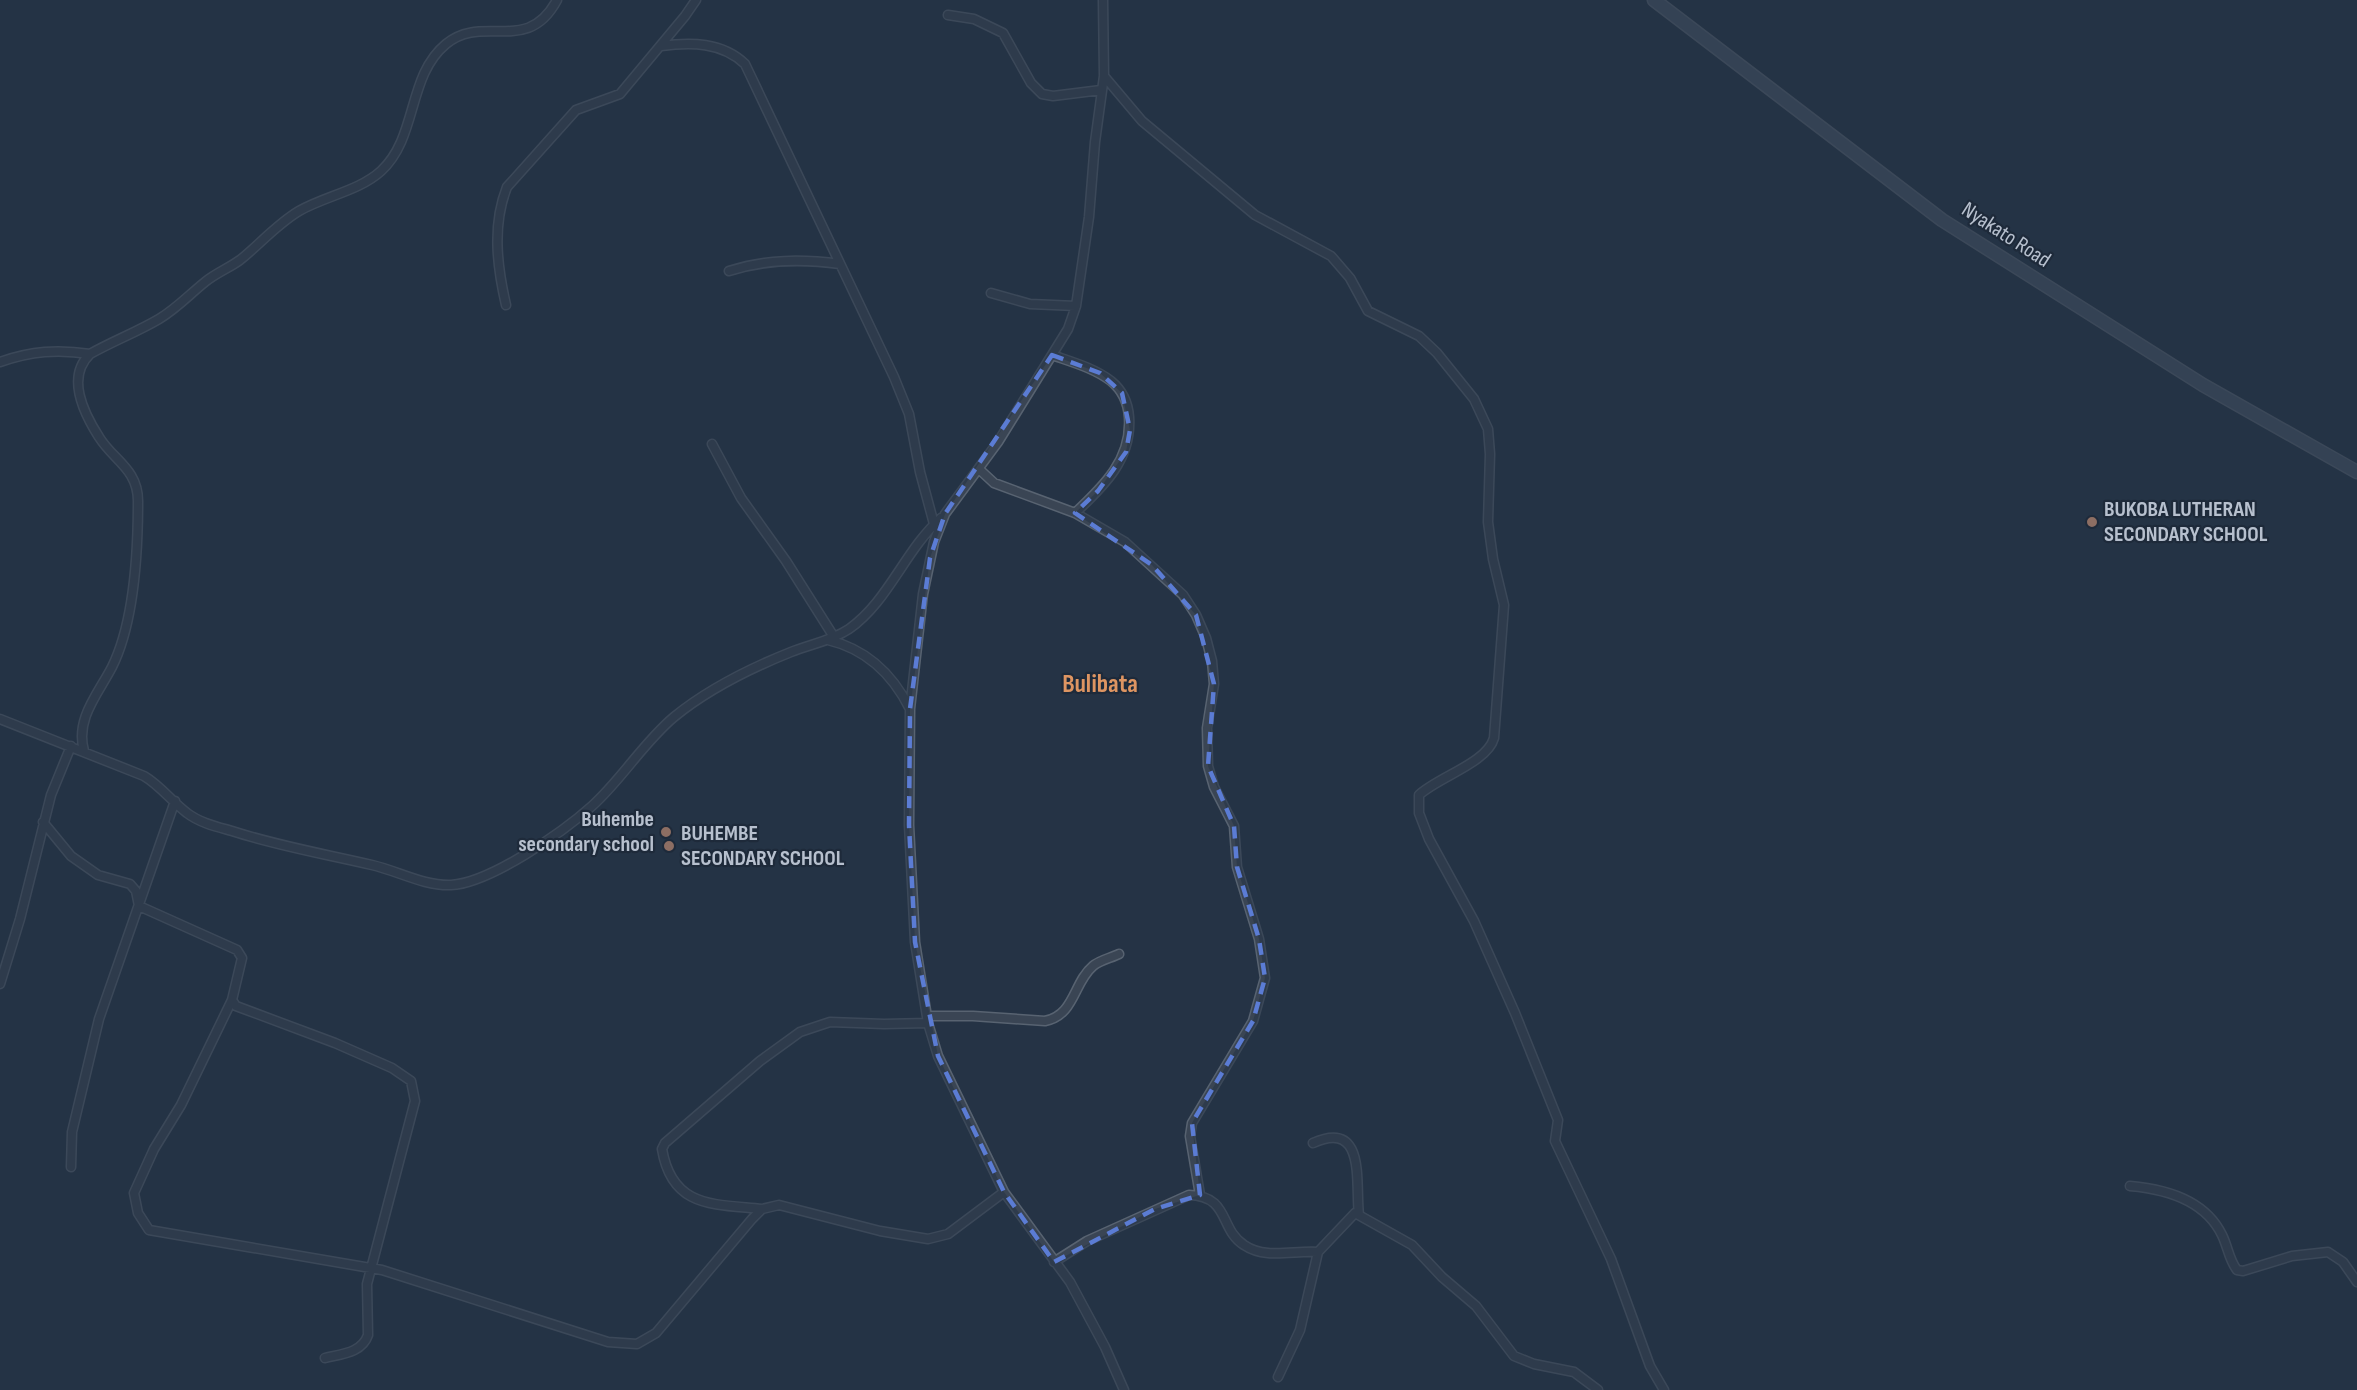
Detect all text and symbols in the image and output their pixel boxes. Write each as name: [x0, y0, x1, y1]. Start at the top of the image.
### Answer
street label: Nyakato Road: [1956, 196, 2056, 274]
place label: BUKOBA LUTHERAN SECONDARY SCHOOL: [2104, 496, 2268, 548]
marker: BUKOBA LUTHERAN SECONDARY SCHOOL: [2085, 515, 2099, 529]
district label: Bulibata: [1062, 669, 1138, 700]
place label: Buhembe secondary school: [518, 806, 654, 858]
place label: BUHEMBE SECONDARY SCHOOL: [681, 820, 845, 872]
marker: Buhembe secondary school: [659, 825, 673, 839]
marker: BUHEMBE SECONDARY SCHOOL: [662, 839, 676, 853]

